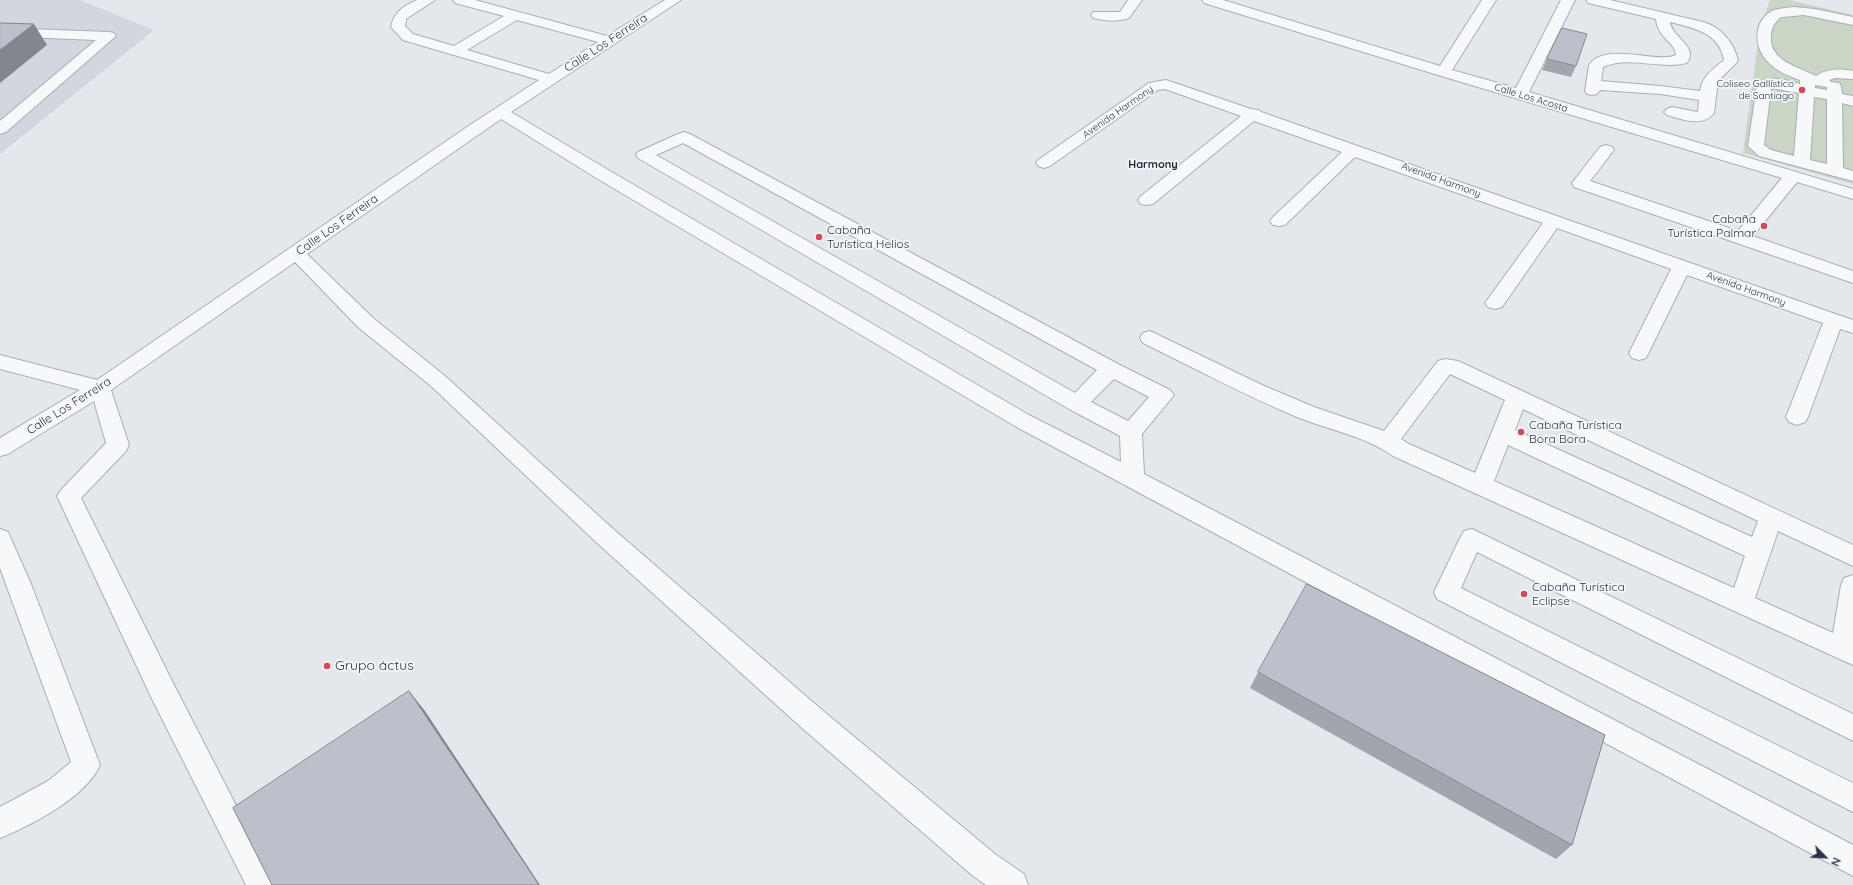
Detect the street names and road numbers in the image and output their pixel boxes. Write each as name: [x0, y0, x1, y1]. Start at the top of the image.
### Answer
street label: Calle Los Ferreira: [562, 11, 650, 75]
street label: Calle Los Acosta: [1493, 81, 1569, 115]
street label: Avenida Harmony: [1080, 83, 1156, 141]
street label: Avenida Harmony: [1400, 160, 1482, 200]
street label: Calle Los Ferreira: [293, 191, 381, 259]
street label: Avenida Harmony: [1705, 269, 1787, 309]
street label: Calle Los Ferreira: [24, 374, 114, 438]

